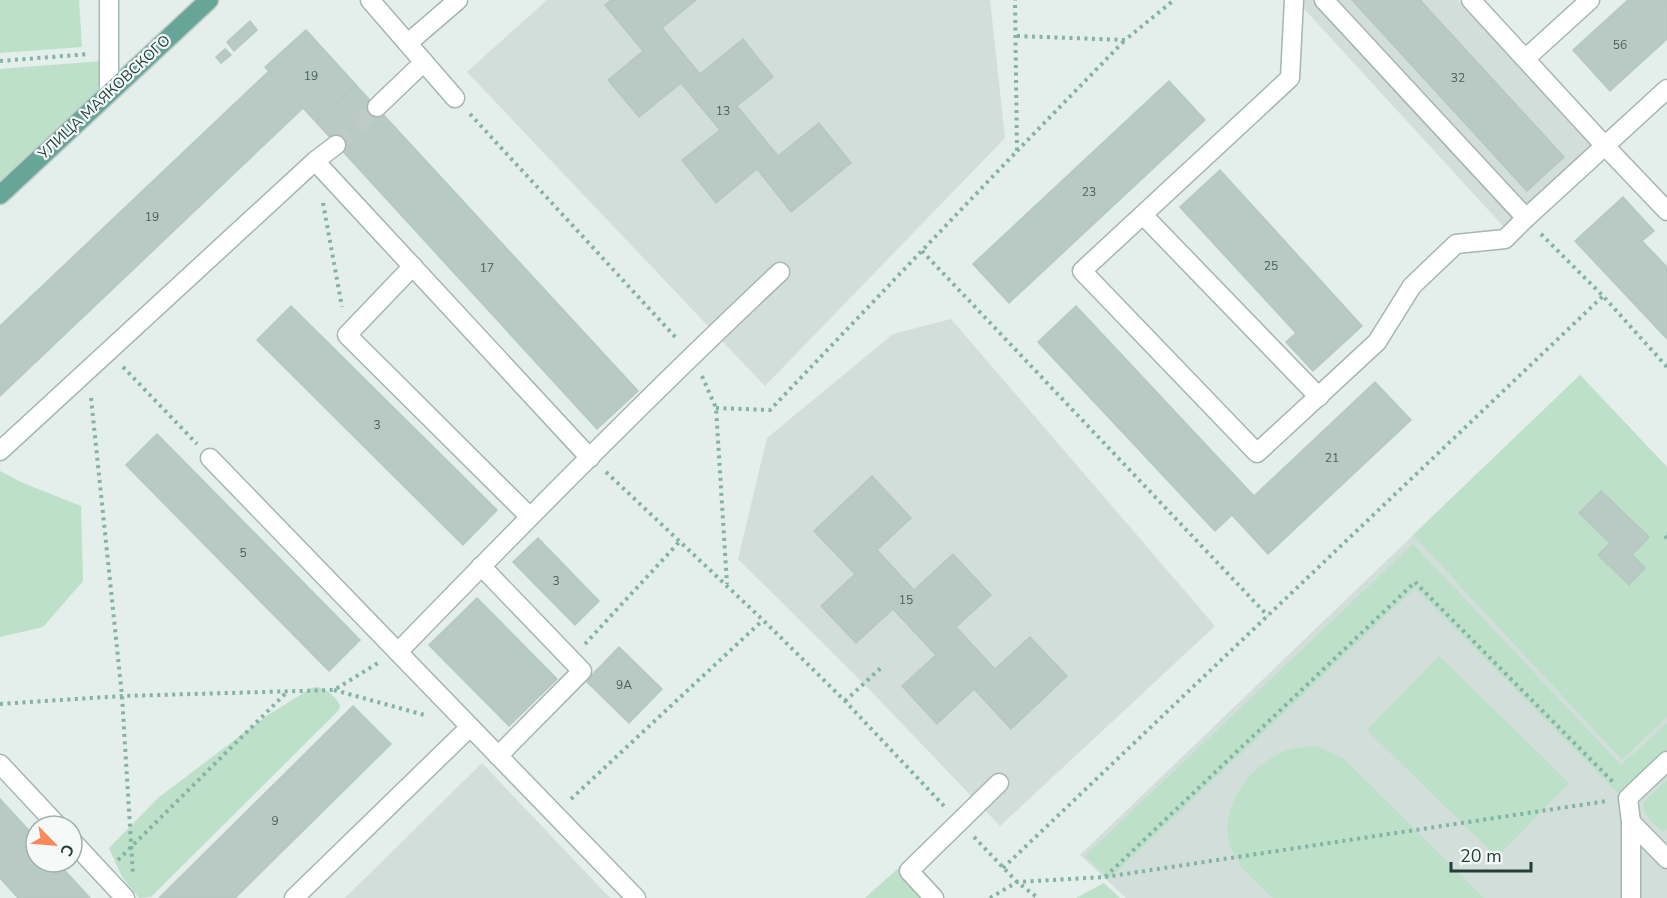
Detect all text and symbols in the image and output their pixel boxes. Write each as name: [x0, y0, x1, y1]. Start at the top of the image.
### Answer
street label: УЛИЦА МАЯКОВСКОГО: [33, 30, 174, 164]
house number: 56: [1613, 37, 1627, 53]
house number: 19: [304, 68, 318, 84]
house number: 32: [1451, 70, 1465, 86]
house number: 13: [716, 103, 730, 119]
house number: 23: [1082, 184, 1096, 200]
house number: 19: [145, 209, 159, 225]
house number: 25: [1264, 258, 1278, 274]
house number: 17: [480, 260, 494, 276]
house number: 3: [373, 417, 381, 433]
house number: 21: [1325, 450, 1339, 466]
house number: 5: [239, 545, 247, 561]
house number: 3: [552, 573, 560, 589]
house number: 15: [899, 592, 913, 608]
house number: 9А: [616, 677, 632, 693]
house number: 9: [271, 813, 279, 829]
north arrow: [24, 814, 84, 874]
scale bar: [1451, 835, 1530, 873]
text: С: [54, 840, 79, 860]
text: 20 m: [1460, 844, 1502, 868]

